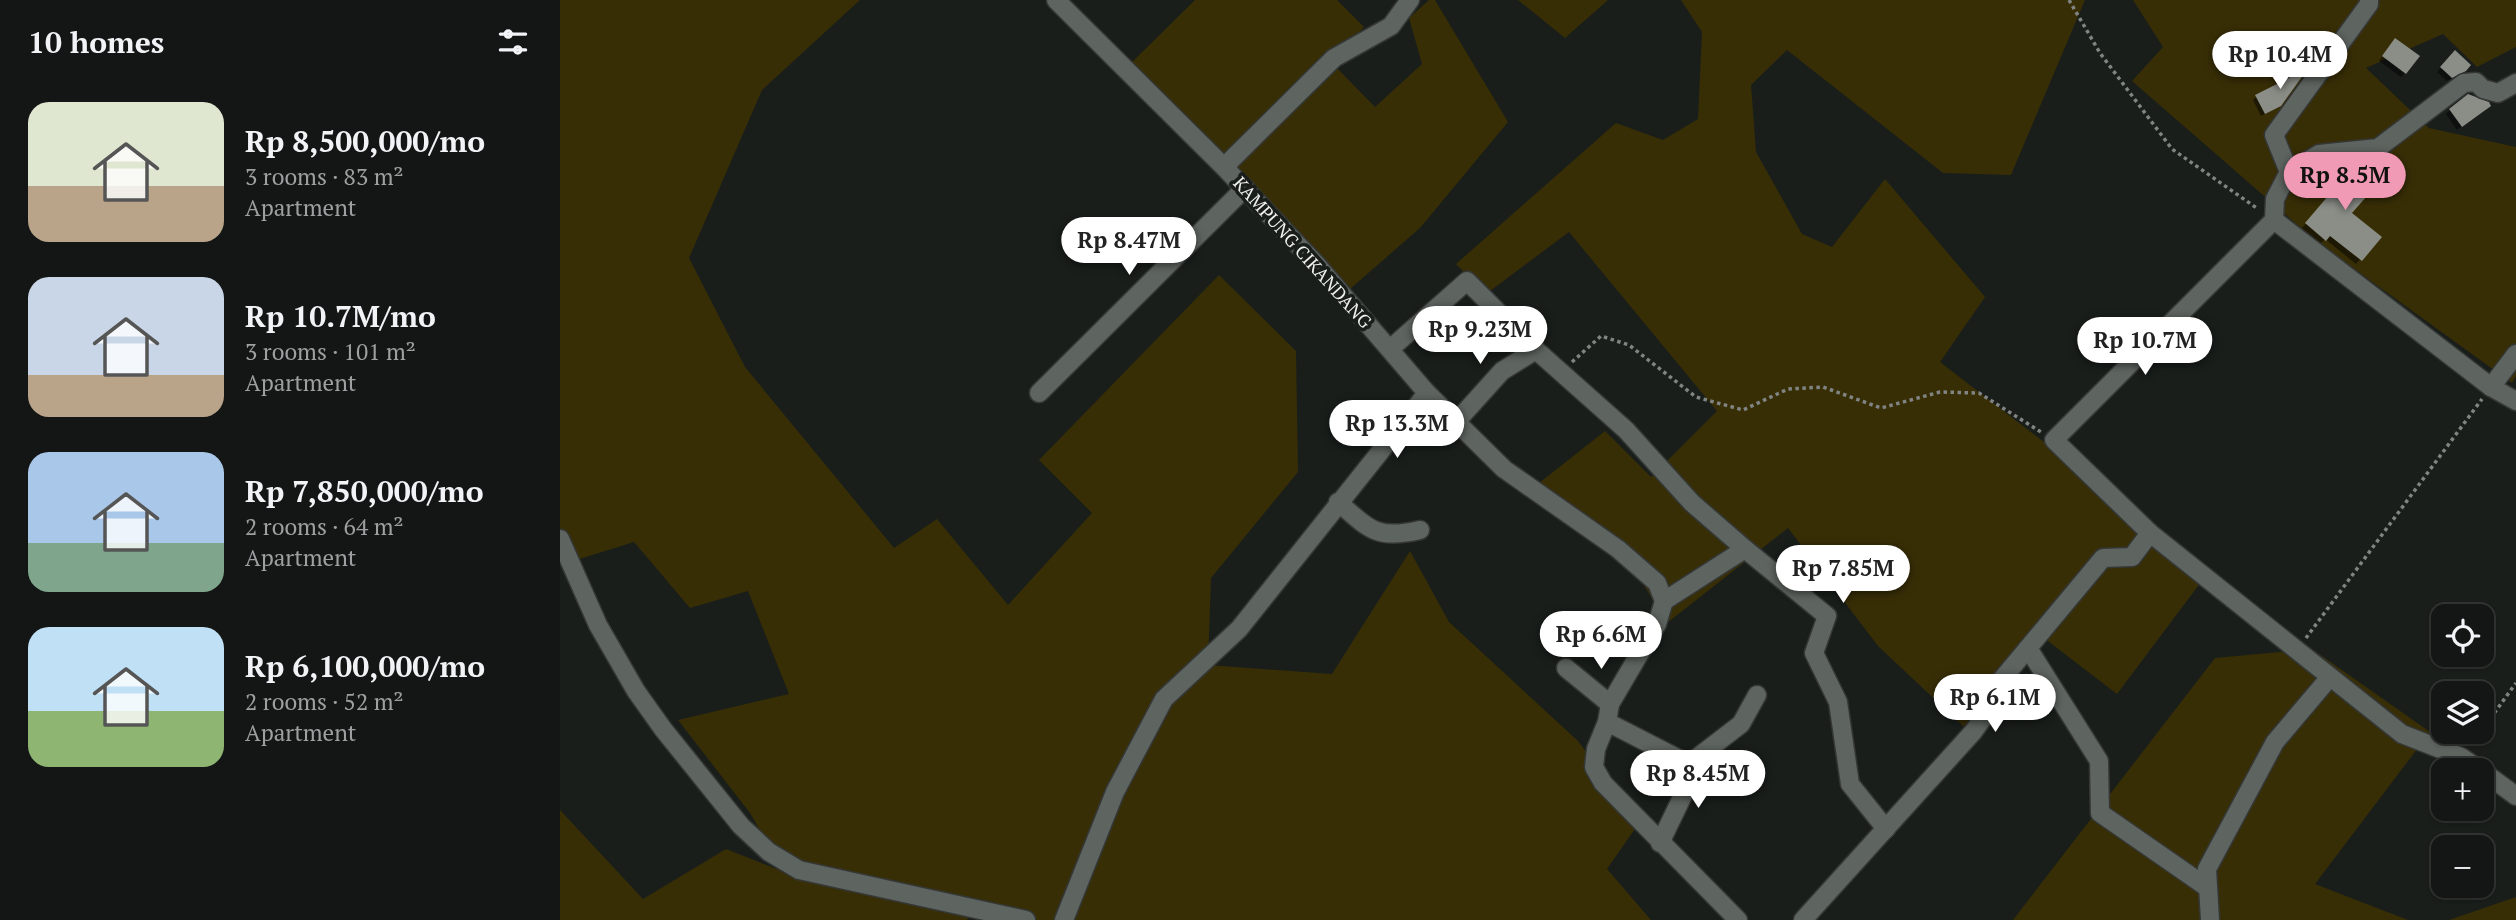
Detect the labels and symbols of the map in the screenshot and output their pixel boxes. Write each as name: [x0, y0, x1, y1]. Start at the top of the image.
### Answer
pin: Rp 10.4M: [2208, 32, 2352, 91]
pin: Rp 8.5M: [2280, 152, 2410, 212]
street label: KAMPUNG CIKANDANG: [1228, 171, 1378, 333]
pin: Rp 8.47M: [1057, 218, 1201, 277]
pin: Rp 9.23M: [1408, 306, 1552, 366]
pin: Rp 10.7M: [2073, 318, 2217, 377]
pin: Rp 13.3M: [1325, 400, 1469, 460]
pin: Rp 7.85M: [1771, 546, 1915, 605]
pin: Rp 6.6M: [1536, 612, 1666, 671]
pin: Rp 6.1M: [1930, 674, 2060, 734]
pin: Rp 8.45M: [1626, 750, 1770, 810]

